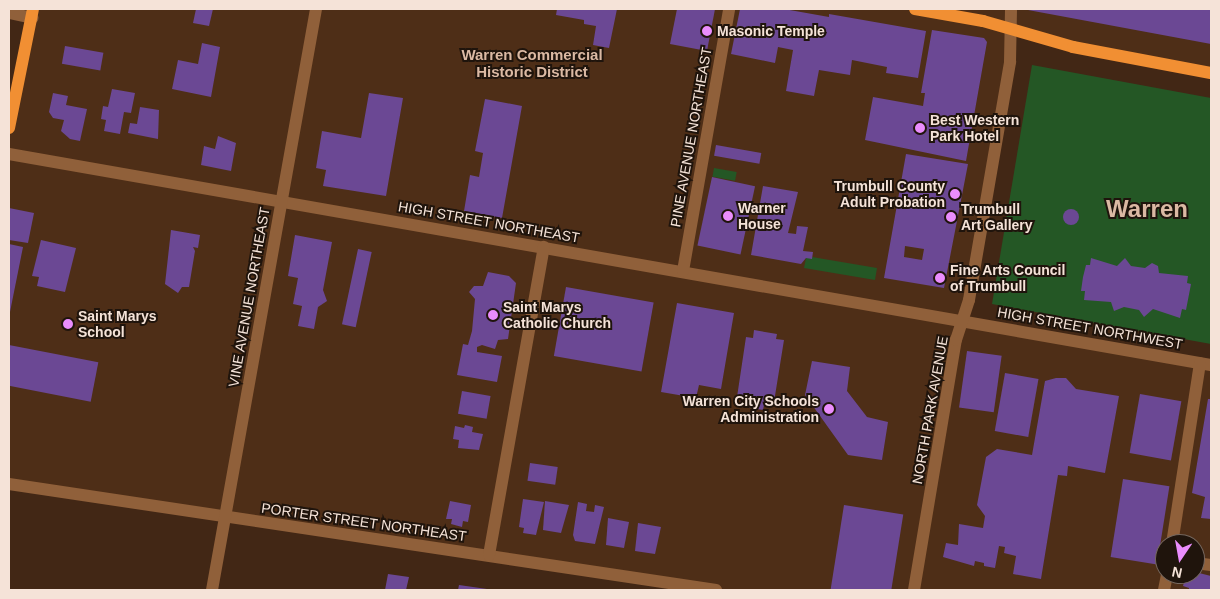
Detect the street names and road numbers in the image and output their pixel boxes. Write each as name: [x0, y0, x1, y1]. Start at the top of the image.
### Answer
street label: PINE AVENUE NORTHEAST: [667, 45, 715, 229]
street label: HIGH STREET NORTHEAST: [397, 198, 581, 246]
street label: VINE AVENUE NORTHEAST: [225, 205, 273, 389]
street label: HIGH STREET NORTHWEST: [996, 303, 1184, 353]
street label: NORTH PARK AVENUE: [909, 334, 951, 486]
street label: PORTER STREET NORTHEAST: [260, 499, 468, 545]

